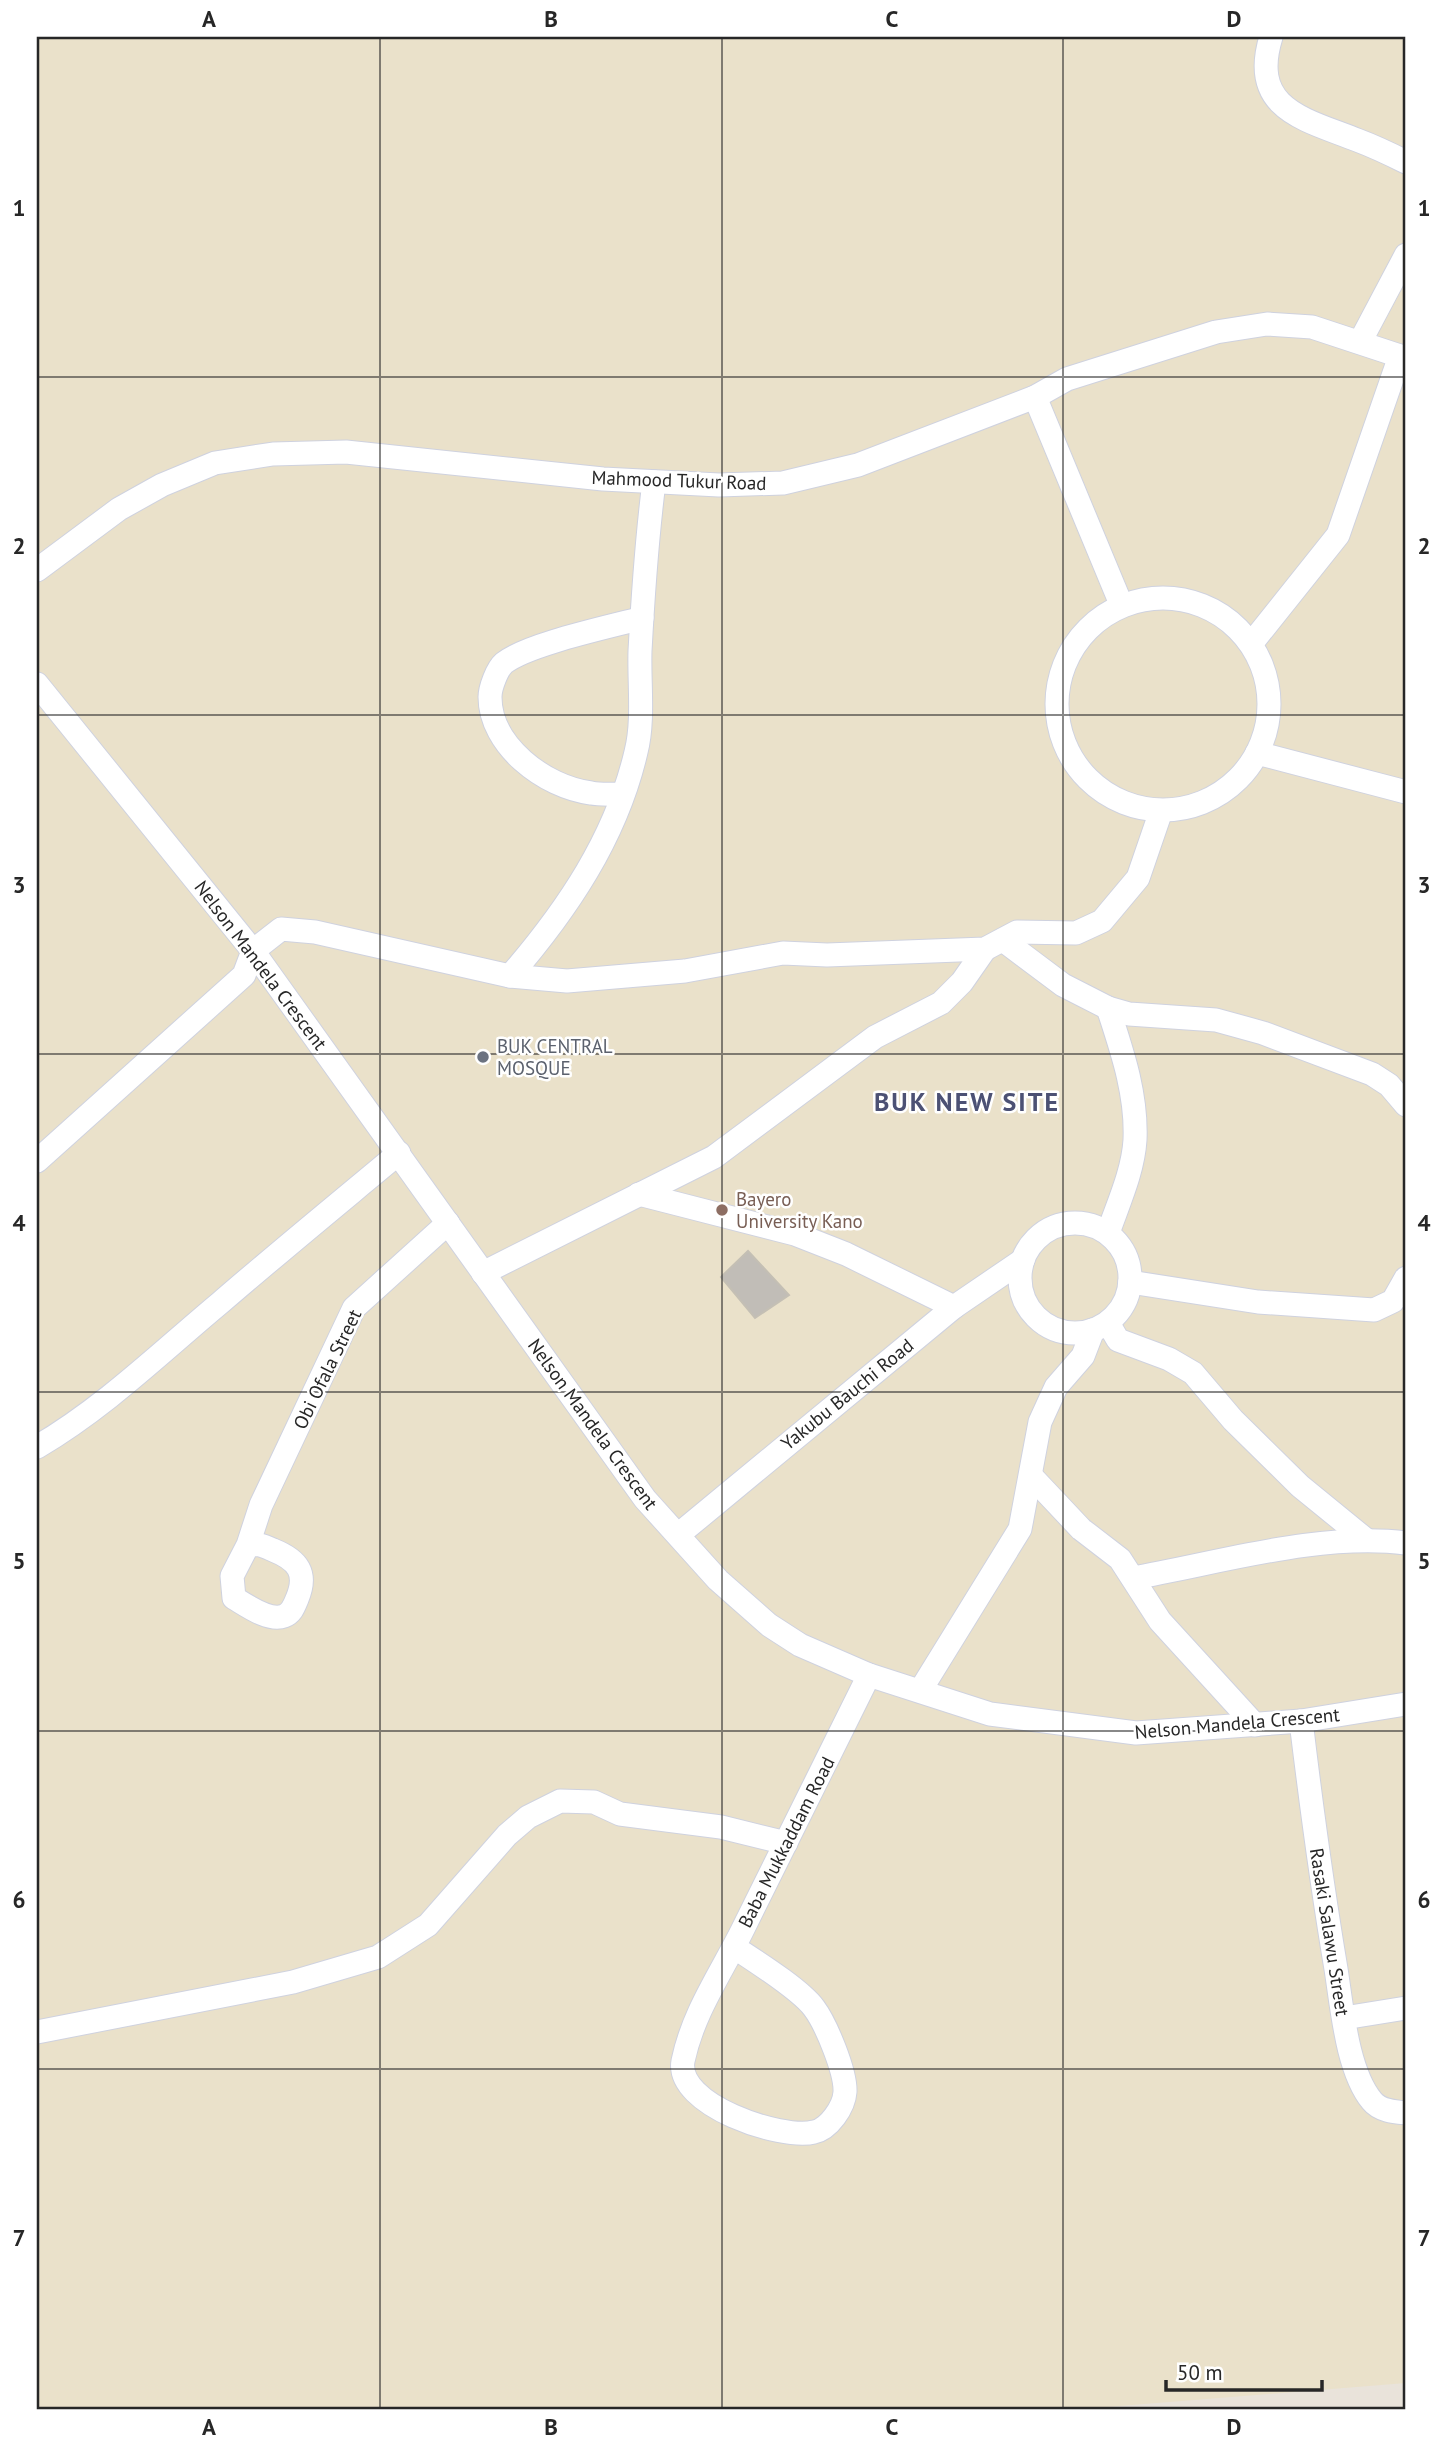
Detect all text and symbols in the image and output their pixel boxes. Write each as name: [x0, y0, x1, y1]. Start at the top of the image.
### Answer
text: A: [202, 4, 216, 33]
text: B: [544, 4, 558, 33]
text: C: [886, 4, 899, 33]
text: D: [1227, 4, 1241, 33]
text: 1: [12, 193, 26, 222]
text: 1: [1417, 193, 1431, 222]
street label: Mahmood Tukur Road: [591, 465, 767, 495]
text: 2: [12, 531, 26, 560]
text: 2: [1417, 531, 1431, 560]
text: 3: [12, 870, 26, 899]
text: 3: [1417, 870, 1431, 899]
street label: Nelson Mandela Crescent: [190, 876, 333, 1055]
place label: BUK CENTRAL MOSQUE: [497, 1034, 613, 1080]
marker: BUK CENTRAL MOSQUE: [475, 1049, 491, 1065]
district label: BUK NEW SITE: [874, 1085, 1060, 1118]
place label: Bayero University Kano: [736, 1187, 863, 1233]
marker: Bayero University Kano: [714, 1202, 730, 1218]
text: 4: [12, 1208, 26, 1237]
text: 4: [1417, 1208, 1431, 1237]
street label: Obi Ofala Street: [288, 1305, 367, 1433]
street label: Yakubu Bauchi Road: [776, 1333, 918, 1455]
street label: Nelson Mandela Crescent: [523, 1334, 663, 1515]
text: 5: [12, 1546, 26, 1575]
text: 5: [1417, 1546, 1431, 1575]
street label: Nelson Mandela Crescent: [1134, 1702, 1341, 1744]
street label: Baba Mukkaddam Road: [732, 1752, 840, 1932]
street label: Rasaki Salawu Street: [1305, 1846, 1355, 2018]
text: 6: [12, 1885, 26, 1914]
text: 6: [1417, 1885, 1431, 1914]
text: 7: [12, 2223, 26, 2252]
text: 7: [1417, 2223, 1431, 2252]
scale bar: [1166, 2348, 1322, 2392]
text: 50 m: [1177, 2359, 1223, 2386]
text: A: [202, 2412, 216, 2441]
text: B: [544, 2412, 558, 2441]
text: C: [886, 2412, 899, 2441]
text: D: [1227, 2412, 1241, 2441]

